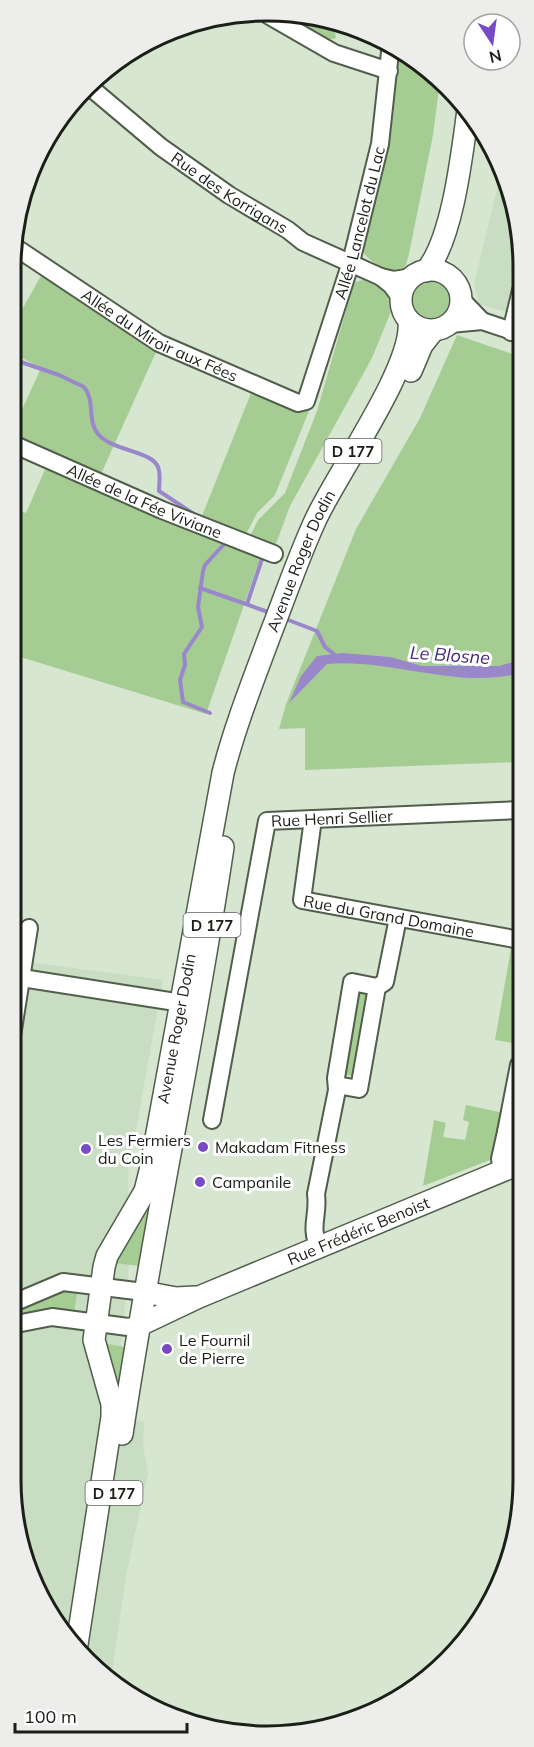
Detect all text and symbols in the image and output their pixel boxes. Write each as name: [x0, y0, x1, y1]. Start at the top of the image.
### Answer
north arrow: [462, 12, 522, 72]
text: N: [487, 46, 504, 68]
street label: Allée Lancelot du Lac: [330, 144, 389, 302]
street label: Rue des Korrigans: [168, 148, 291, 238]
street label: Allée du Miroir aux Fées: [78, 284, 241, 386]
road number: D 177: [324, 439, 382, 463]
street label: Allée de la Fée Viviane: [64, 459, 225, 543]
street label: Avenue Roger Dodin: [262, 486, 339, 635]
water label: Le Blosne: [409, 641, 491, 669]
street label: Rue Henri Sellier: [271, 806, 394, 831]
street label: Rue du Grand Domaine: [302, 890, 476, 941]
road number: D 177: [184, 913, 240, 937]
street label: Avenue Roger Dodin: [153, 952, 200, 1105]
place label: Les Fermiers du Coin: [98, 1130, 191, 1168]
place label: Makadam Fitness: [215, 1137, 346, 1157]
marker: Makadam Fitness: [196, 1140, 210, 1154]
marker: Les Fermiers du Coin: [79, 1142, 93, 1156]
place label: Campanile: [212, 1172, 291, 1192]
marker: Campanile: [193, 1175, 207, 1189]
street label: Rue Frédéric Benoist: [284, 1192, 433, 1269]
place label: Le Fournil de Pierre: [179, 1330, 250, 1368]
marker: Le Fournil de Pierre: [160, 1342, 174, 1356]
road number: D 177: [86, 1481, 142, 1505]
scale bar: [15, 1696, 188, 1734]
text: 100 m: [24, 1705, 77, 1728]

